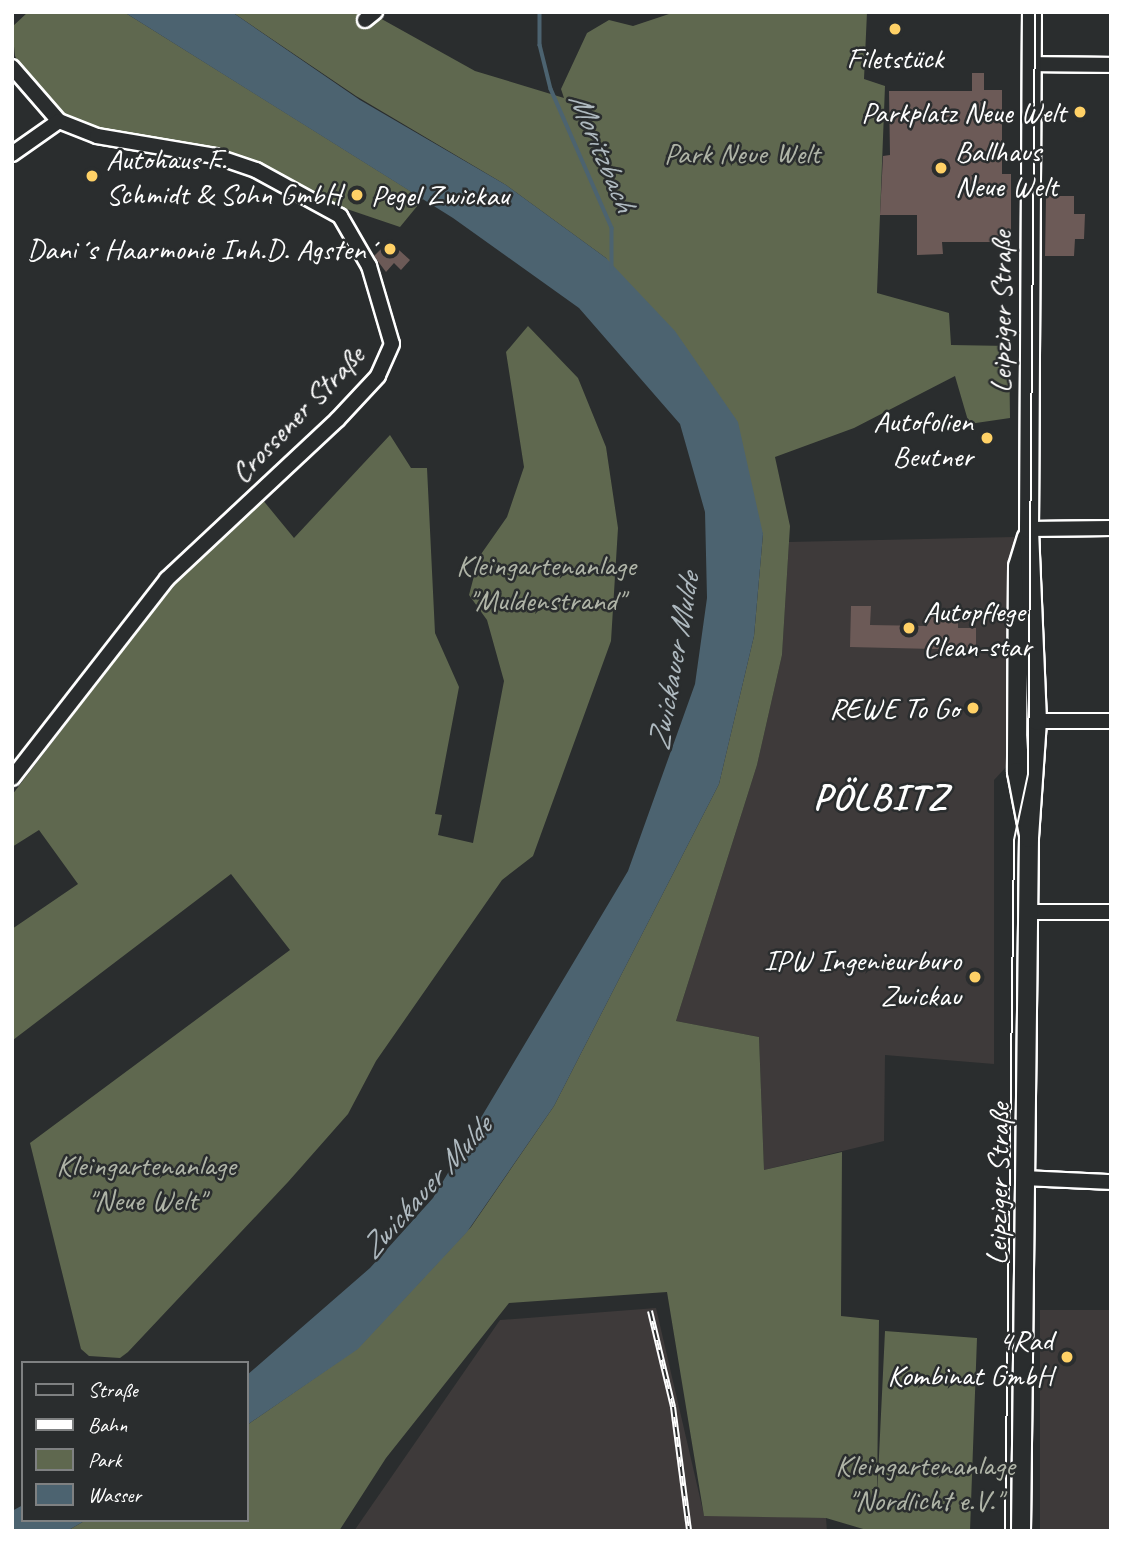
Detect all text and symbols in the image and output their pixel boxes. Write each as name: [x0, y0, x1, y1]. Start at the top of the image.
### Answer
marker: Filetstück: [887, 21, 903, 37]
place label: Filetstück: [846, 40, 944, 76]
water label: Moritzbach: [560, 87, 644, 217]
place label: Parkplatz Neue Welt: [860, 94, 1066, 130]
marker: Parkplatz Neue Welt: [1072, 104, 1088, 120]
place label: Ballhaus Neue Welt: [955, 133, 1058, 204]
park label: Park Neue Welt: [663, 135, 821, 171]
place label: Autohaus F. Schmidt & Sohn GmbH: [106, 141, 341, 212]
marker: Ballhaus Neue Welt: [933, 160, 949, 176]
marker: Autohaus F. Schmidt & Sohn GmbH: [84, 168, 100, 184]
place label: Pegel Zwickau: [371, 177, 507, 213]
marker: Pegel Zwickau: [349, 187, 365, 203]
street label: Leipziger Straße: [983, 230, 1019, 394]
place label: Dani´s Haarmonie Inh.D. Agsten´: [25, 231, 376, 267]
marker: Dani´s Haarmonie Inh.D. Agsten´: [382, 241, 398, 257]
street label: Crossener Straße: [222, 338, 372, 490]
place label: Autofolien Beutner: [873, 403, 973, 474]
marker: Autofolien Beutner: [979, 430, 995, 446]
park label: Kleingartenanlage "Muldenstrand": [456, 547, 636, 618]
water label: Zwickauer Mulde: [640, 571, 708, 753]
place label: Autopflege Clean-star: [923, 593, 1032, 664]
marker: Autopflege Clean-star: [901, 620, 917, 636]
place label: REWE To Go: [829, 690, 959, 726]
marker: REWE To Go: [965, 700, 981, 716]
district label: PÖLBITZ: [815, 775, 947, 819]
place label: IPW Ingenieurburo Zwickau: [764, 942, 961, 1012]
marker: IPW Ingenieurburo Zwickau: [967, 969, 983, 985]
street label: Leipziger Straße: [979, 1102, 1017, 1266]
water label: Zwickauer Mulde: [352, 1109, 500, 1267]
park label: Kleingartenanlage "Neue Welt": [56, 1147, 236, 1218]
place label: 4Rad Kombinat GmbH: [889, 1322, 1053, 1392]
marker: 4Rad Kombinat GmbH: [1059, 1349, 1075, 1365]
legend: [21, 1361, 248, 1522]
text: Straße: [88, 1377, 138, 1403]
text: Bahn: [88, 1412, 127, 1438]
text: Park: [88, 1447, 121, 1473]
park label: Kleingartenanlage "Nordlicht e.V.": [835, 1447, 1015, 1518]
text: Wasser: [88, 1482, 141, 1508]

